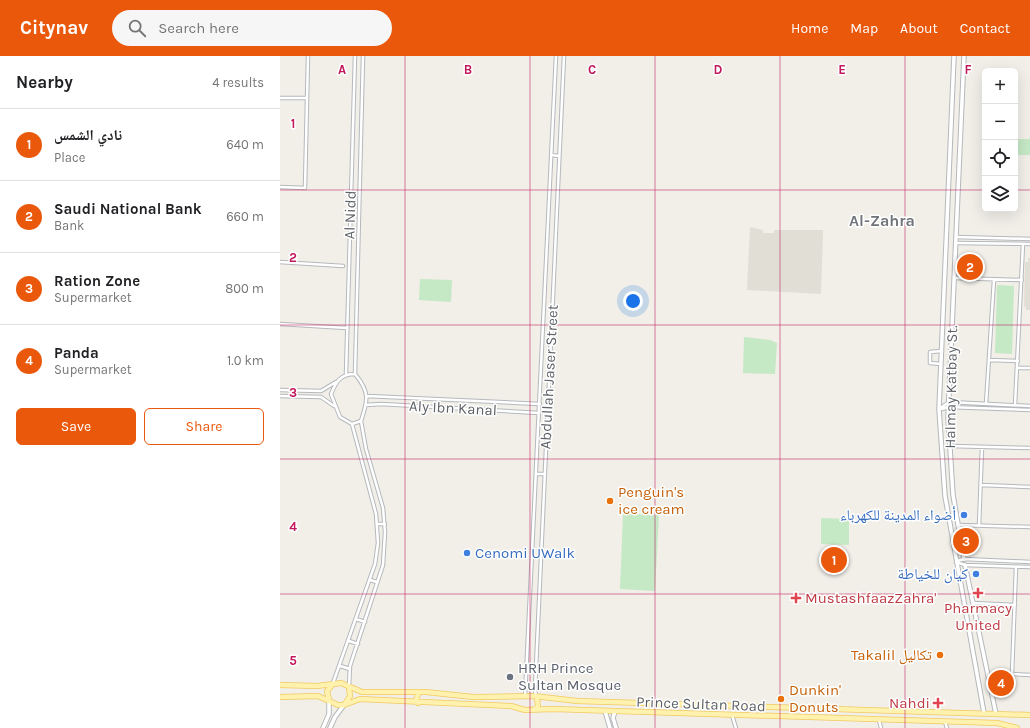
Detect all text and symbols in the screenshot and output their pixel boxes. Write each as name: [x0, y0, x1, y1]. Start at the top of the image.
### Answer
search box: [112, 10, 392, 46]
text: Citynav: [20, 17, 88, 39]
icon: search: [126, 17, 148, 39]
text: Search here: [158, 19, 239, 37]
text: Home: [791, 20, 828, 37]
text: Map: [850, 20, 878, 37]
text: About: [900, 20, 938, 37]
text: Contact: [960, 20, 1010, 37]
text: A: [338, 62, 346, 77]
text: B: [464, 62, 472, 77]
text: C: [588, 62, 596, 77]
text: D: [714, 62, 723, 77]
text: E: [838, 62, 846, 77]
text: F: [964, 62, 972, 77]
map controls: [982, 68, 1018, 212]
button: +: [982, 68, 1018, 104]
text: Nearby: [16, 72, 73, 92]
text: 4 results: [212, 75, 264, 90]
button: −: [982, 104, 1018, 140]
text: 1: [291, 116, 295, 131]
text: نادي الشمس: [54, 126, 122, 144]
text: 1: [27, 137, 31, 152]
text: 640 m: [226, 137, 264, 152]
button: locate: [982, 140, 1018, 176]
text: Place: [54, 150, 85, 165]
button: layers: [982, 176, 1018, 212]
street label: Al Nidd: [340, 190, 360, 240]
text: Saudi National Bank: [54, 200, 202, 218]
text: 2: [25, 209, 33, 224]
text: 660 m: [226, 209, 264, 224]
district label: Al-Zahra: [849, 211, 915, 230]
text: Bank: [54, 218, 84, 233]
text: 2: [289, 250, 297, 265]
pin: 2: [957, 252, 983, 282]
text: Ration Zone: [54, 272, 140, 290]
text: 3: [25, 281, 33, 296]
text: 800 m: [225, 281, 264, 296]
text: Supermarket: [54, 290, 132, 305]
your location: [623, 291, 643, 311]
street label: Abdullah Jaser Street: [536, 304, 562, 450]
street label: Halmay Katbay St.: [941, 325, 961, 449]
text: Panda: [54, 344, 99, 362]
text: 4: [25, 353, 33, 368]
text: 1.0 km: [227, 353, 264, 368]
text: Supermarket: [54, 362, 132, 377]
text: 3: [289, 385, 297, 400]
street label: Aly Ibn Kanal: [409, 397, 497, 419]
button: Save: [16, 408, 136, 445]
button: Share: [144, 408, 264, 445]
place label: Penguin's ice cream: [618, 483, 685, 518]
marker: Penguin's ice cream: [605, 496, 615, 506]
place label: أضواء المدينة للكهرباء: [840, 506, 956, 524]
marker: أضواء المدينة للكهرباء: [959, 510, 969, 520]
text: 4: [289, 519, 297, 534]
pin: 3: [953, 526, 979, 556]
place label: Cenomi UWalk: [475, 544, 575, 562]
pin: 1: [821, 545, 847, 575]
marker: Cenomi UWalk: [462, 548, 472, 558]
place label: كيان للخياطة: [898, 565, 968, 584]
marker: كيان للخياطة: [971, 569, 981, 579]
marker: Pharmacy United: [973, 588, 983, 598]
place label: MustashfaazZahra': [805, 589, 936, 607]
marker: MustashfaazZahra': [790, 592, 802, 604]
place label: Pharmacy United: [944, 599, 1012, 634]
place label: Takalil تكاليل: [851, 646, 933, 665]
marker: Takalil تكاليل: [935, 650, 945, 660]
text: 5: [289, 653, 297, 668]
place label: HRH Prince Sultan Mosque: [518, 659, 621, 694]
pin: 4: [988, 668, 1014, 698]
marker: HRH Prince Sultan Mosque: [505, 672, 515, 682]
place label: Dunkin' Donuts: [789, 681, 841, 716]
street label: Prince Sultan Road: [636, 693, 766, 715]
marker: Dunkin' Donuts: [776, 694, 786, 704]
place label: Nahdi: [889, 694, 930, 712]
marker: Nahdi: [933, 698, 943, 708]

